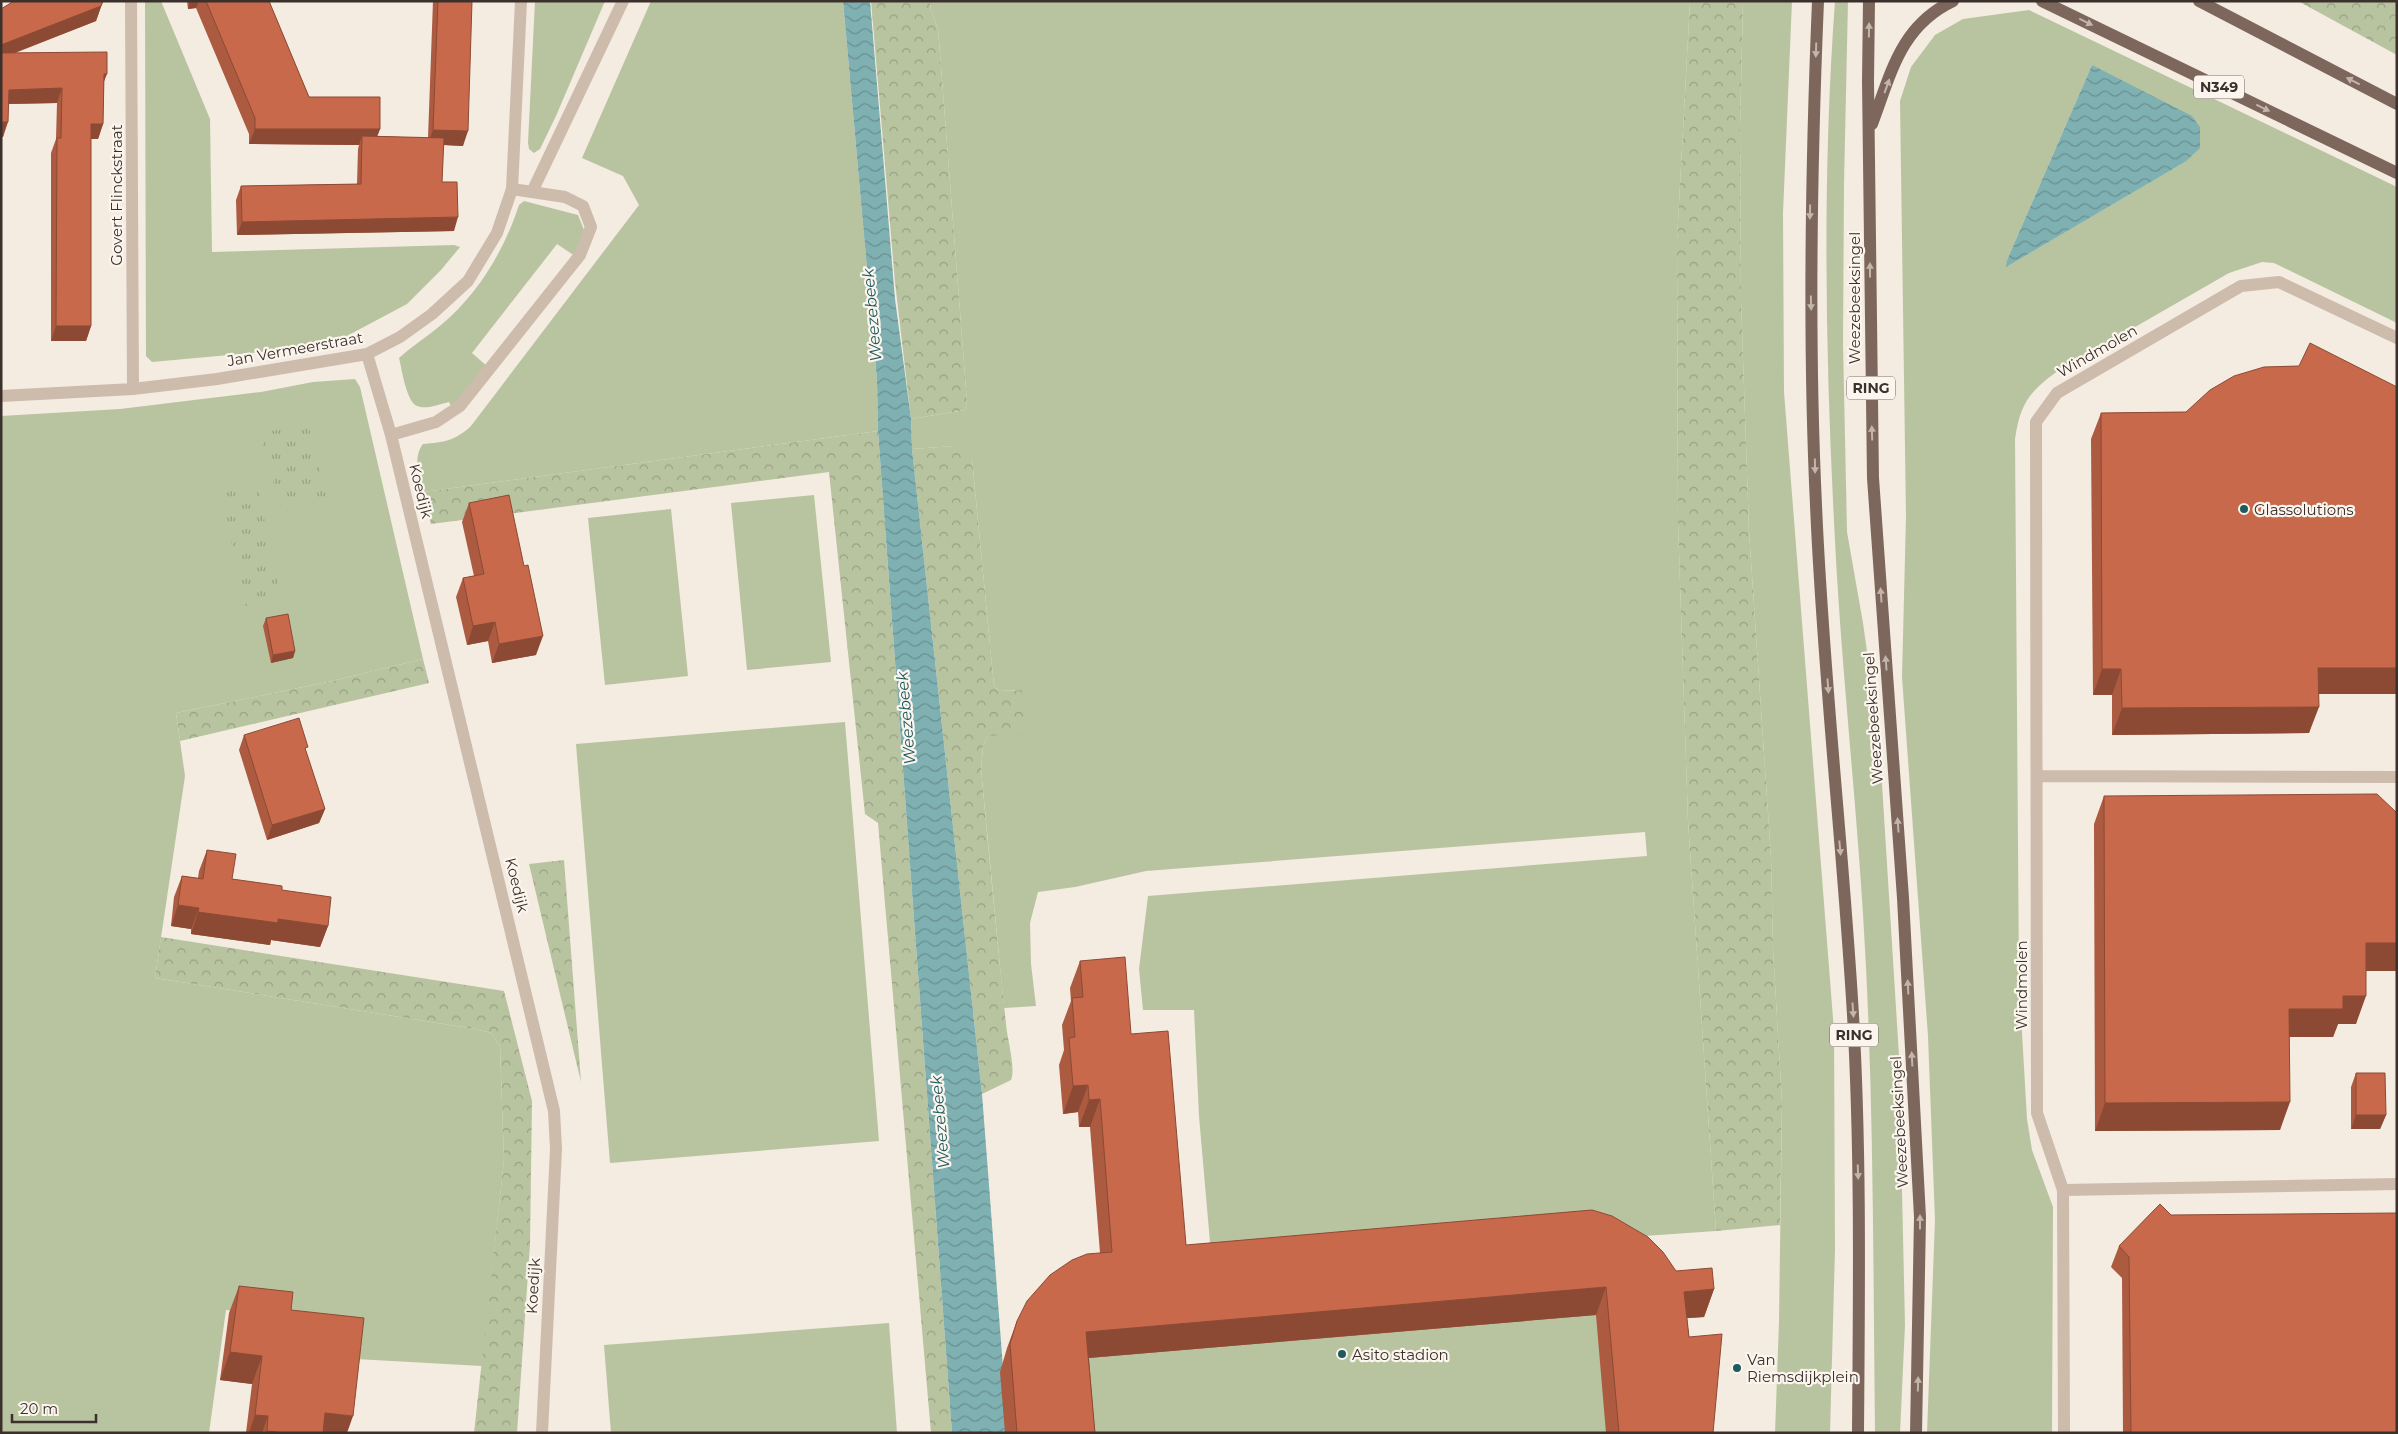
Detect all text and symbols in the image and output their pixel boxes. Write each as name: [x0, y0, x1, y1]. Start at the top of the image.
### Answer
one-way arrow: [2078, 18, 2093, 27]
one-way arrow: [1865, 22, 1873, 38]
one-way arrow: [1811, 42, 1819, 58]
road number: N349: [2194, 75, 2244, 98]
one-way arrow: [2346, 77, 2361, 85]
one-way arrow: [1883, 78, 1891, 93]
one-way arrow: [2256, 104, 2271, 113]
street label: Govert Flinckstraat: [107, 124, 126, 266]
one-way arrow: [1806, 205, 1814, 221]
street label: Weezebeeksingel: [1845, 232, 1864, 364]
one-way arrow: [1866, 262, 1874, 278]
water label: Weezebeek: [858, 266, 886, 362]
one-way arrow: [1807, 296, 1815, 312]
street label: Windmolen: [2054, 320, 2140, 382]
street label: Jan Vermeerstraat: [225, 328, 364, 370]
road number: RING: [1847, 376, 1895, 399]
one-way arrow: [1868, 424, 1876, 440]
one-way arrow: [1811, 458, 1819, 474]
street label: Koedijk: [405, 462, 437, 521]
place label: Glassolutions: [2254, 500, 2354, 519]
marker: Glassolutions: [2238, 503, 2250, 515]
one-way arrow: [1876, 587, 1884, 603]
street label: Weezebeeksingel: [1859, 651, 1887, 785]
one-way arrow: [1881, 655, 1889, 671]
water label: Weezebeek: [892, 669, 920, 765]
one-way arrow: [1824, 678, 1832, 694]
one-way arrow: [1893, 817, 1901, 833]
one-way arrow: [1836, 840, 1844, 856]
street label: Koedijk: [501, 856, 533, 915]
street label: Windmolen: [2012, 940, 2031, 1030]
one-way arrow: [1903, 979, 1911, 995]
one-way arrow: [1849, 1002, 1857, 1018]
road number: RING: [1830, 1024, 1878, 1046]
one-way arrow: [1907, 1051, 1915, 1067]
street label: Weezebeeksingel: [1886, 1055, 1912, 1189]
water label: Weezebeek: [926, 1073, 954, 1169]
one-way arrow: [1854, 1165, 1862, 1181]
one-way arrow: [1916, 1213, 1924, 1229]
street label: Koedijk: [522, 1257, 544, 1314]
place label: Asito stadion: [1352, 1345, 1449, 1364]
marker: Asito stadion: [1336, 1348, 1348, 1360]
place label: Van Riemsdijkplein: [1747, 1350, 1859, 1386]
marker: Van Riemsdijkplein: [1731, 1362, 1743, 1374]
one-way arrow: [1914, 1376, 1922, 1392]
scale bar: [12, 1392, 96, 1424]
text: 20 m: [20, 1399, 58, 1418]

